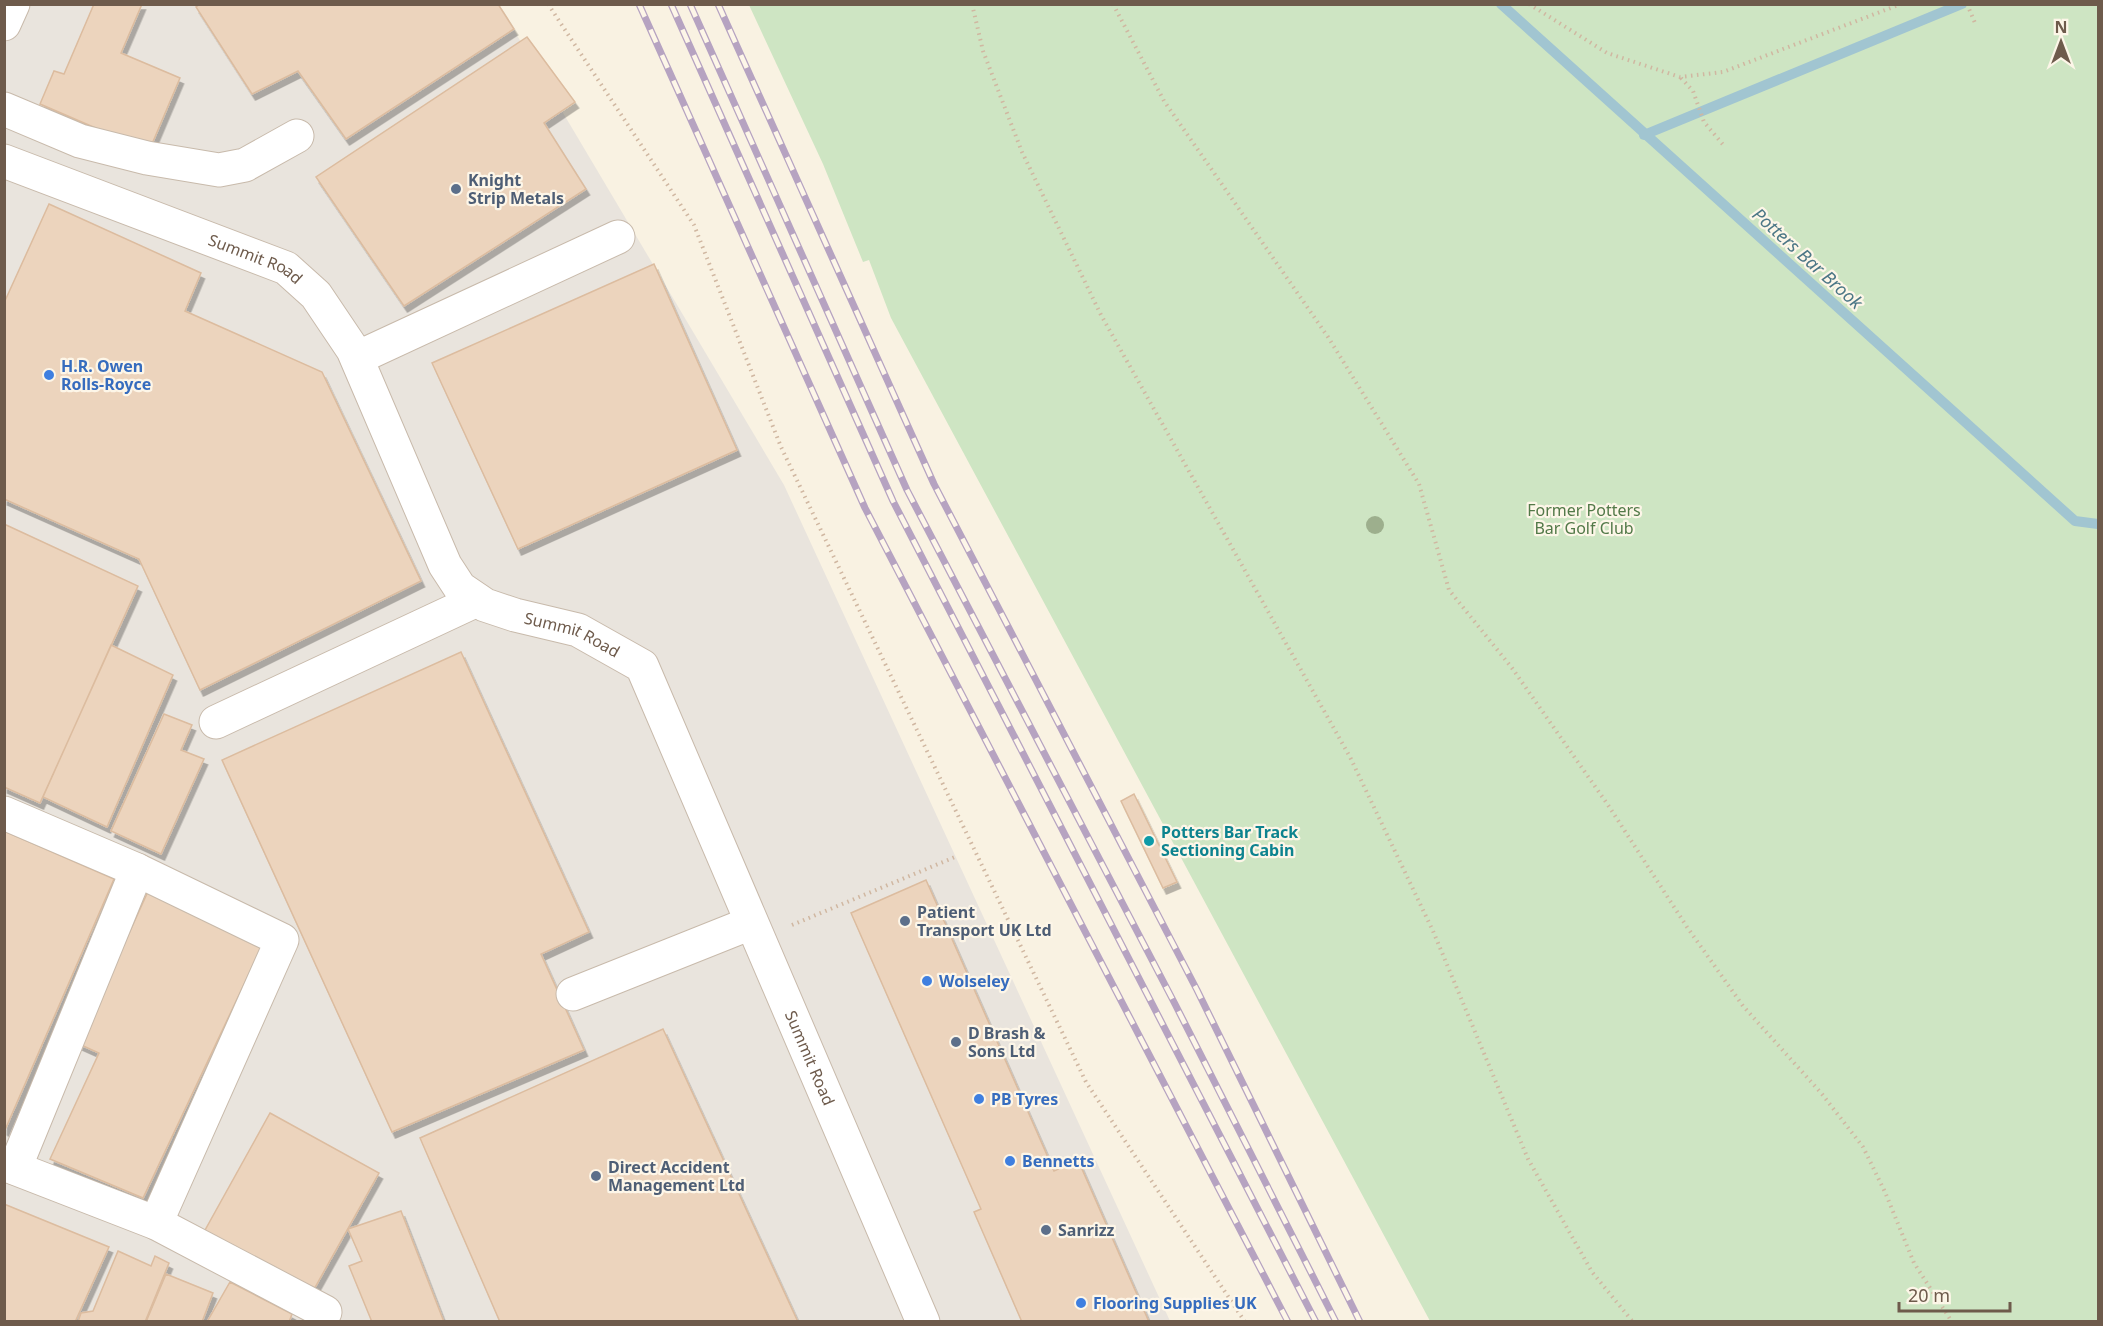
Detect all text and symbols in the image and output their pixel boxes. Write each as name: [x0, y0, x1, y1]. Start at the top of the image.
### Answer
north arrow: [2031, 12, 2091, 72]
text: N: [2054, 16, 2068, 38]
place label: Knight Strip Metals: [468, 169, 564, 209]
marker: Knight Strip Metals: [449, 182, 463, 196]
water label: Potters Bar Brook: [1748, 202, 1869, 315]
street label: Summit Road: [205, 229, 307, 289]
place label: H.R. Owen Rolls-Royce: [61, 355, 151, 395]
marker: H.R. Owen Rolls-Royce: [42, 368, 56, 382]
park label: Former Potters Bar Golf Club: [1527, 499, 1641, 539]
street label: Summit Road: [522, 607, 624, 662]
place label: Potters Bar Track Sectioning Cabin: [1161, 821, 1298, 861]
marker: Potters Bar Track Sectioning Cabin: [1142, 834, 1156, 848]
place label: Patient Transport UK Ltd: [917, 901, 1052, 941]
marker: Patient Transport UK Ltd: [898, 914, 912, 928]
place label: Wolseley: [939, 970, 1011, 992]
marker: Wolseley: [920, 974, 934, 988]
street label: Summit Road: [780, 1007, 840, 1109]
place label: D Brash & Sons Ltd: [968, 1022, 1046, 1062]
marker: D Brash & Sons Ltd: [949, 1035, 963, 1049]
place label: PB Tyres: [991, 1088, 1058, 1110]
marker: PB Tyres: [972, 1092, 986, 1106]
place label: Bennetts: [1022, 1150, 1094, 1172]
marker: Bennetts: [1003, 1154, 1017, 1168]
place label: Direct Accident Management Ltd: [608, 1156, 745, 1196]
marker: Direct Accident Management Ltd: [589, 1169, 603, 1183]
place label: Sanrizz: [1058, 1219, 1115, 1241]
marker: Sanrizz: [1039, 1223, 1053, 1237]
scale bar: [1899, 1275, 2010, 1313]
text: 20 m: [1908, 1283, 1950, 1307]
place label: Flooring Supplies UK: [1093, 1292, 1257, 1314]
marker: Flooring Supplies UK: [1074, 1296, 1088, 1310]

